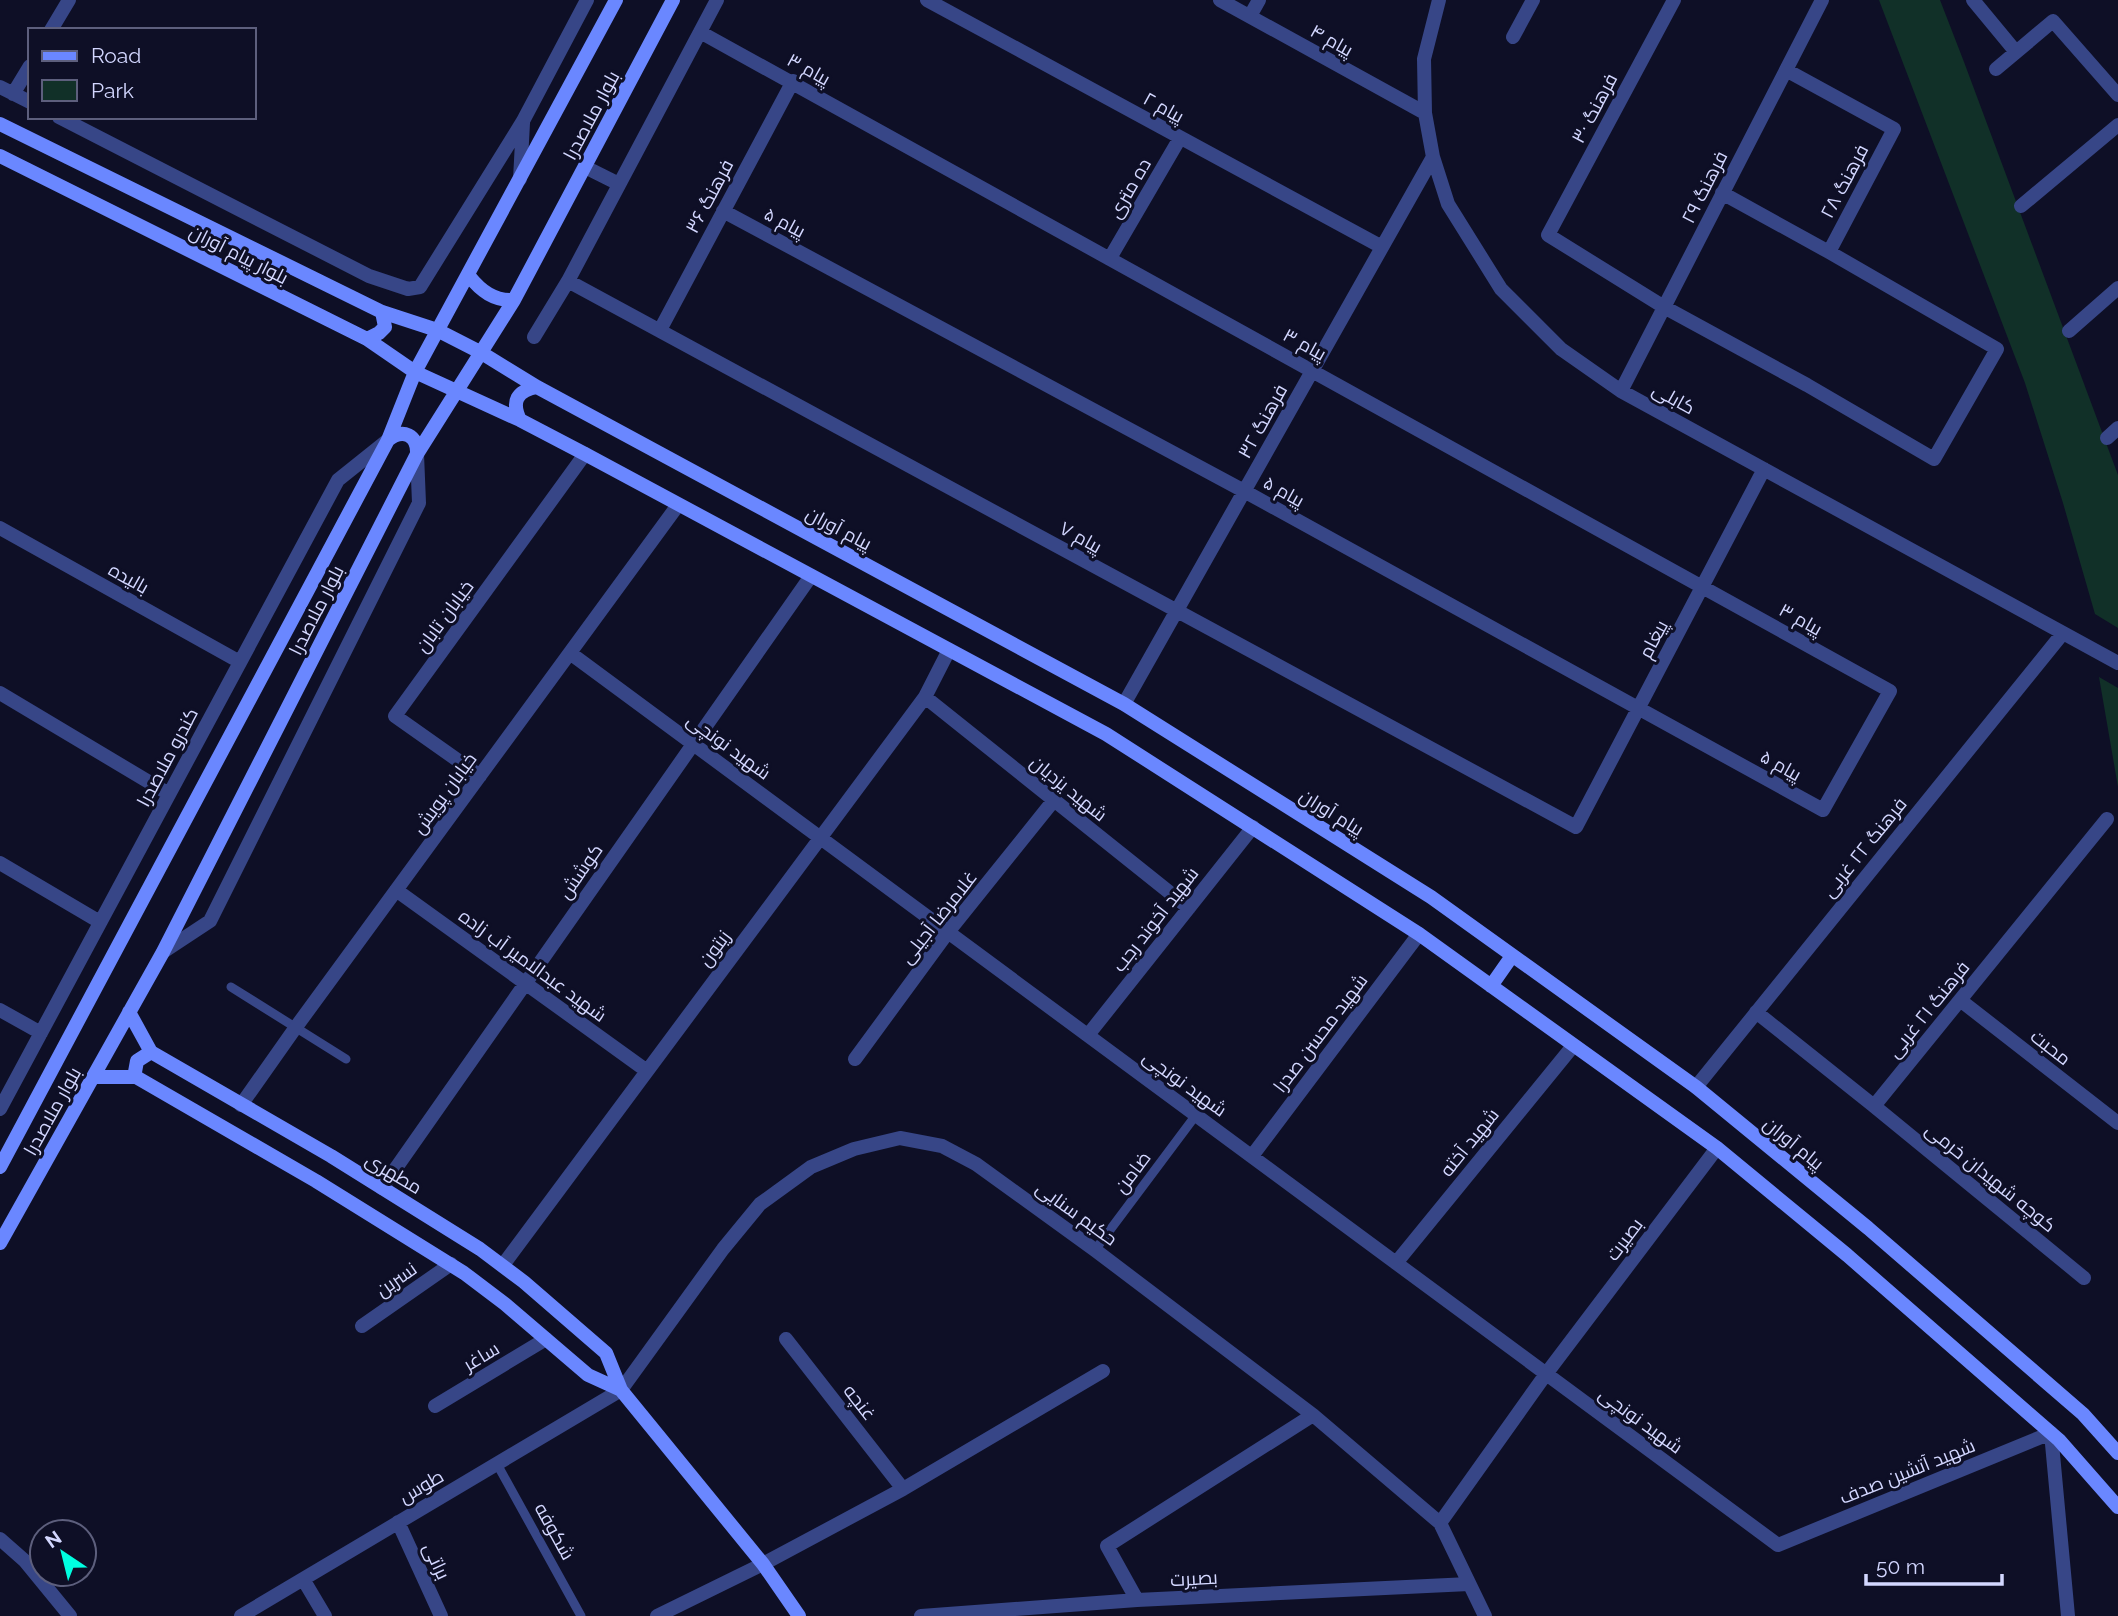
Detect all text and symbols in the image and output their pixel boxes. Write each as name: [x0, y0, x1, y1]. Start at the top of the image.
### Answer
street label: پیام ۴: [1305, 19, 1357, 63]
legend: [28, 28, 256, 119]
text: Road: [91, 43, 141, 68]
street label: پیام ۳: [782, 48, 834, 92]
street label: بلوار ملاصدرا: [558, 67, 625, 164]
street label: فرهنگ ۳۰: [1566, 69, 1622, 147]
text: Park: [91, 78, 134, 103]
street label: پیام ۲: [1138, 87, 1188, 130]
street label: فرهنگ ۲۸: [1815, 140, 1873, 222]
street label: فرهنگ ۲۹: [1676, 147, 1732, 227]
street label: ده متری: [1103, 154, 1156, 222]
street label: فرهنگ ۳۶: [680, 155, 738, 237]
street label: پیام ۵: [759, 202, 809, 245]
street label: بلوار پیام آوران: [184, 220, 292, 291]
street label: پیام ۳: [1278, 323, 1330, 367]
street label: کابلی: [1648, 377, 1699, 419]
street label: فرهنگ ۳۲: [1233, 380, 1292, 462]
street label: پیام ۵: [1258, 471, 1308, 514]
street label: پیام آوران: [801, 502, 876, 557]
street label: پیام ۷: [1055, 517, 1106, 560]
street label: بالیده: [105, 558, 153, 598]
street label: بلوار ملاصدرا: [284, 561, 349, 659]
street label: خیابان تابان: [410, 576, 478, 657]
street label: پیام ۳: [1774, 598, 1826, 642]
street label: پیغام: [1634, 616, 1675, 663]
street label: کندرو ملاصدرا: [132, 704, 203, 811]
street label: شهید نونچی: [682, 708, 775, 785]
street label: پیام ۵: [1755, 745, 1805, 788]
street label: خیابان پویش: [407, 748, 482, 839]
street label: شهید یزدیان: [1026, 750, 1112, 826]
street label: پیام آوران: [1294, 784, 1368, 843]
street label: فرهنگ ۲۲ غربی: [1817, 793, 1912, 902]
street label: کوشش: [553, 839, 608, 903]
street label: شهید آخوند رجب: [1107, 862, 1203, 976]
street label: غلامرضا آجیلی: [895, 866, 982, 968]
street label: شهید عبدالامیر آب زاده: [454, 904, 611, 1027]
street label: زیتون: [693, 926, 735, 971]
street label: فرهنگ ۲۱ غربی: [1882, 956, 1974, 1062]
street label: شهید محسن صدرا: [1268, 969, 1372, 1097]
street label: محبت: [2027, 1025, 2075, 1069]
street label: شهید نونچی: [1138, 1045, 1231, 1122]
street label: بلوار ملاصدرا: [19, 1063, 86, 1160]
street label: شهید آخته: [1435, 1104, 1504, 1181]
street label: پیام آوران: [1758, 1112, 1829, 1176]
street label: کوچه شهیدان خرمی: [1920, 1118, 2061, 1238]
street label: ضامن: [1109, 1147, 1156, 1198]
street label: مطهری: [361, 1148, 426, 1199]
street label: حکیم سنایی: [1030, 1176, 1122, 1252]
street label: بصیرت: [1601, 1213, 1648, 1265]
street label: نسرین: [371, 1257, 421, 1302]
street label: ساغر: [458, 1337, 504, 1377]
street label: غنچه: [838, 1380, 881, 1425]
street label: شهید نونچی: [1594, 1382, 1687, 1459]
street label: شهید آتشین صدف: [1836, 1434, 1978, 1509]
street label: طوس: [395, 1464, 448, 1508]
street label: شکوفه: [530, 1499, 580, 1564]
north arrow: [28, 1518, 98, 1588]
text: N: [41, 1526, 65, 1552]
street label: براتی: [418, 1539, 455, 1583]
scale bar: [1866, 1542, 2002, 1586]
text: 50 m: [1876, 1554, 1925, 1579]
street label: بصیرت: [1170, 1566, 1218, 1591]

